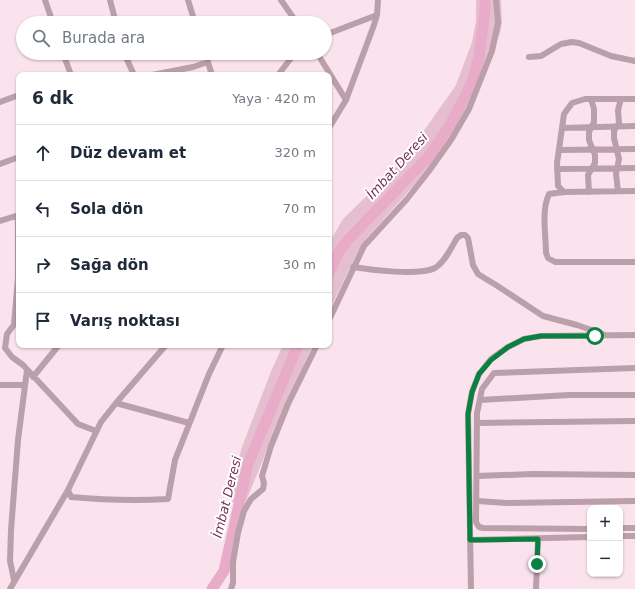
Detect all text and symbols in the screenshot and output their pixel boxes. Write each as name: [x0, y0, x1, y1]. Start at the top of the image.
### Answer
search box: [16, 16, 332, 60]
icon: search: [30, 27, 52, 49]
text: Burada ara: [62, 29, 145, 47]
text: 6 dk: [32, 88, 73, 108]
text: Yaya · 420 m: [232, 91, 316, 106]
water label: İmbat Deresi: [363, 130, 431, 202]
icon: ahead: [32, 142, 54, 164]
text: Düz devam et: [70, 144, 186, 162]
text: 320 m: [274, 145, 316, 160]
icon: left: [32, 198, 54, 220]
text: Sola dön: [70, 200, 143, 218]
text: 70 m: [283, 201, 316, 216]
icon: right: [32, 254, 54, 276]
text: Sağa dön: [70, 256, 149, 274]
text: 30 m: [283, 257, 316, 272]
icon: arrive: [32, 310, 54, 332]
text: Varış noktası: [70, 312, 180, 330]
route start: [586, 327, 604, 345]
water label: İmbat Deresi: [210, 454, 244, 539]
map controls: [587, 505, 623, 577]
button: +: [587, 505, 623, 541]
button: −: [587, 541, 623, 577]
route end: [528, 555, 546, 573]

